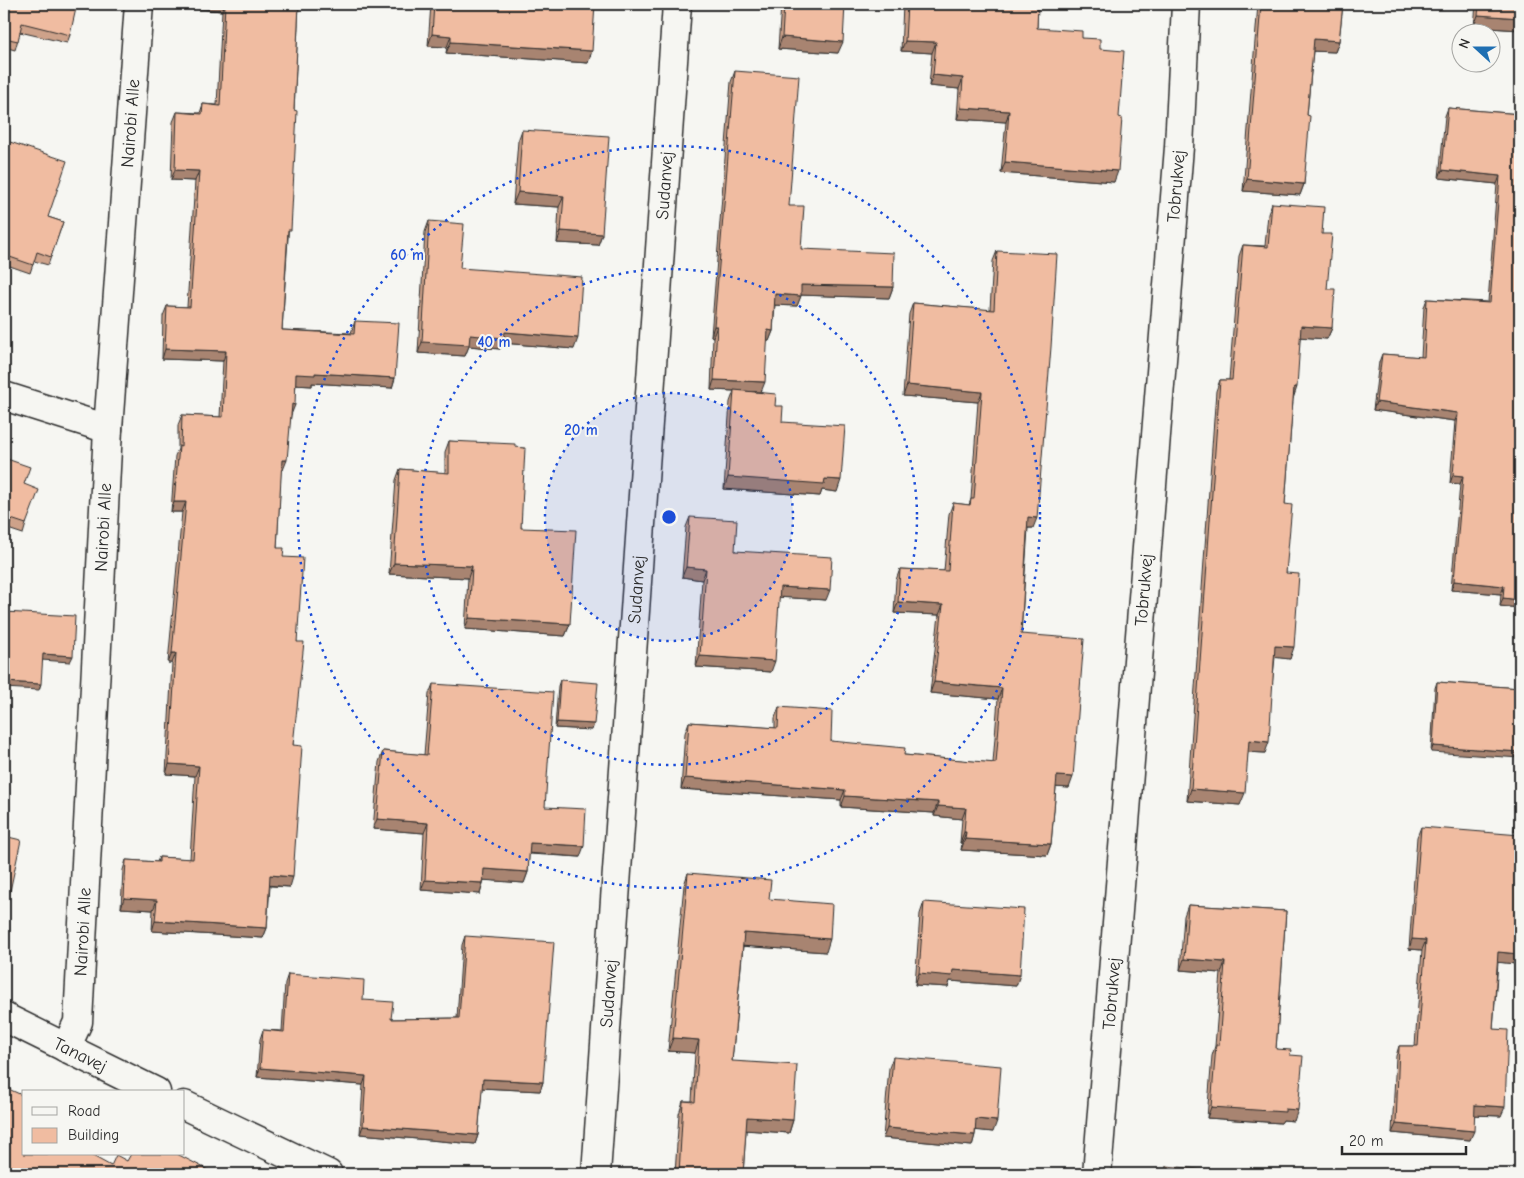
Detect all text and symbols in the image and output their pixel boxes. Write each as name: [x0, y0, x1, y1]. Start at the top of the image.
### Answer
north arrow: [1452, 22, 1502, 72]
text: N: [1455, 36, 1474, 51]
street label: Nairobi Alle: [117, 78, 144, 168]
street label: Tobrukvej: [1163, 149, 1189, 223]
street label: Sudanvej: [652, 151, 677, 220]
text: 60 m: [390, 246, 424, 264]
text: 40 m: [478, 333, 511, 351]
text: 20 m: [564, 421, 598, 439]
street label: Nairobi Alle: [90, 482, 116, 572]
centre of rings: [660, 508, 678, 526]
street label: Tobrukvej: [1130, 553, 1157, 627]
street label: Sudanvej: [624, 555, 649, 624]
street label: Nairobi Alle: [70, 887, 95, 977]
street label: Tobrukvej: [1098, 957, 1125, 1031]
street label: Sudanvej: [596, 959, 621, 1028]
street label: Tanavej: [50, 1033, 110, 1077]
legend: [22, 1090, 185, 1156]
text: Road: [68, 1102, 100, 1120]
scale bar: [1342, 1123, 1465, 1155]
text: Building: [68, 1126, 119, 1144]
text: 20 m: [1349, 1132, 1383, 1150]

